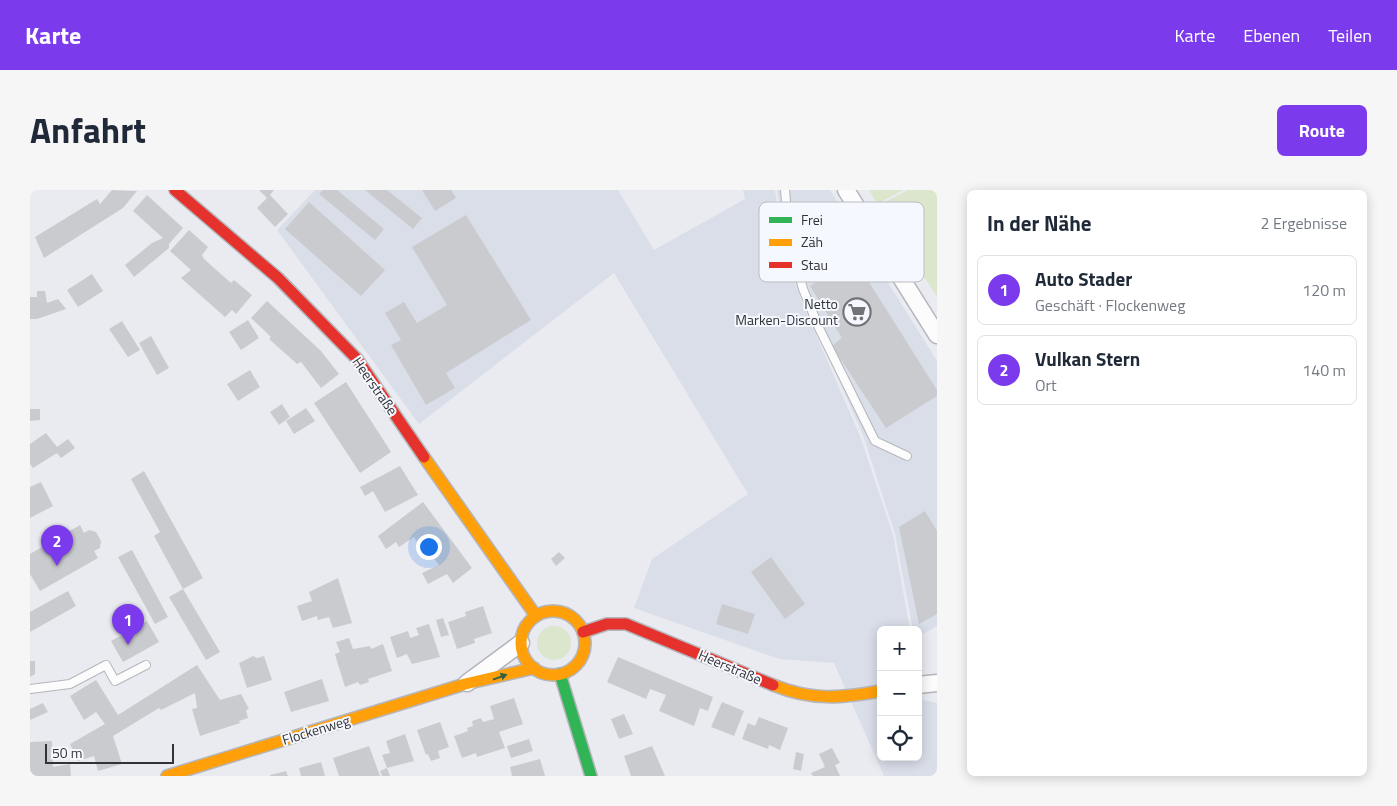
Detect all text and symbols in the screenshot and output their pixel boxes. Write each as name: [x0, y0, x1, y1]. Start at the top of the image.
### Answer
text: Karte: [25, 17, 81, 53]
text: Karte: [1174, 22, 1215, 49]
text: Ebenen: [1243, 22, 1300, 49]
text: Teilen: [1328, 22, 1372, 49]
text: Anfahrt: [30, 103, 146, 157]
button: Route: [1277, 105, 1367, 156]
legend: [759, 202, 924, 282]
text: In der Nähe: [987, 207, 1092, 239]
text: Frei: [801, 209, 823, 230]
text: 2 Ergebnisse: [1260, 211, 1347, 235]
text: Zäh: [801, 231, 823, 252]
text: Stau: [801, 254, 828, 275]
text: Auto Stader: [1035, 264, 1132, 293]
text: 1: [1000, 278, 1008, 302]
text: 120 m: [1302, 278, 1346, 302]
place label: Netto Marken-Discount: [735, 293, 838, 330]
text: Geschäft · Flockenweg: [1035, 293, 1185, 317]
supermarket icon: Netto Marken-Discount: [842, 297, 872, 327]
text: Vulkan Stern: [1035, 344, 1140, 373]
street label: Heerstraße: [348, 352, 403, 419]
text: 2: [1000, 358, 1008, 382]
text: 140 m: [1302, 358, 1346, 382]
text: Ort: [1035, 373, 1057, 397]
pin: 2: [41, 525, 73, 566]
your location: [416, 534, 442, 560]
pin: 1: [112, 604, 144, 645]
map controls: [877, 626, 922, 761]
button: +: [877, 626, 922, 671]
street label: Heerstraße: [695, 644, 765, 689]
button: −: [877, 671, 922, 716]
one-way arrow: [493, 673, 508, 681]
street label: Flockenweg: [279, 709, 352, 750]
button: locate: [877, 716, 922, 761]
scale bar: [45, 741, 174, 764]
text: 50 m: [52, 742, 82, 763]

